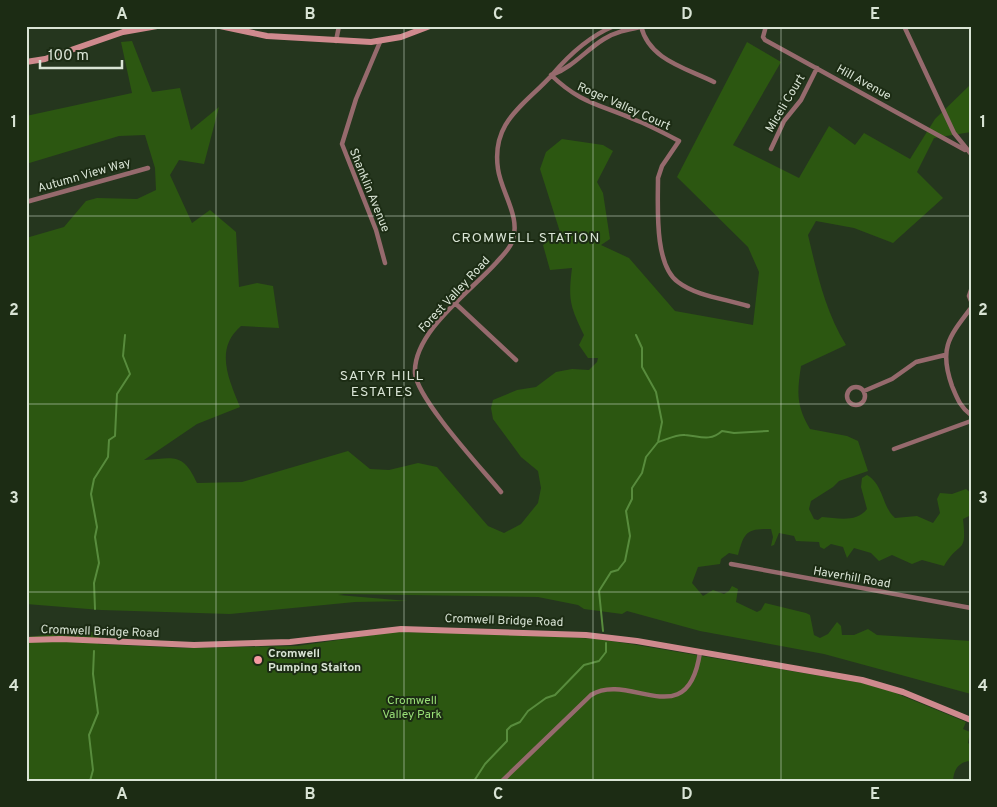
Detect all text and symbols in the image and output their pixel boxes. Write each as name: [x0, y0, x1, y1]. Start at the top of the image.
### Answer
text: A: [116, 5, 128, 25]
text: B: [304, 5, 316, 25]
text: C: [493, 5, 503, 25]
text: D: [681, 5, 693, 25]
text: E: [870, 5, 880, 25]
scale bar: [40, 38, 122, 70]
text: 100 m: [48, 47, 89, 66]
street label: Hill Avenue: [833, 61, 894, 104]
street label: Miceli Court: [762, 72, 809, 135]
street label: Roger Valley Court: [574, 79, 673, 135]
text: 1: [11, 113, 17, 133]
text: 1: [980, 113, 986, 133]
street label: Shanklin Avenue: [345, 146, 393, 235]
street label: Autumn View Way: [36, 155, 133, 197]
district label: CROMWELL STATION: [452, 230, 600, 247]
street label: Forest Valley Road: [415, 253, 494, 336]
text: 2: [9, 301, 19, 321]
text: 2: [978, 301, 988, 321]
district label: SATYR HILL ESTATES: [340, 368, 424, 401]
text: 3: [9, 489, 19, 509]
text: 3: [978, 489, 988, 509]
street label: Haverhill Road: [812, 563, 892, 593]
street label: Cromwell Bridge Road: [444, 611, 564, 631]
street label: Cromwell Bridge Road: [40, 622, 160, 642]
place label: Cromwell Pumping Staiton: [268, 646, 361, 676]
marker: Cromwell Pumping Staiton: [252, 654, 264, 666]
text: 4: [9, 677, 19, 697]
text: 4: [978, 677, 988, 697]
park label: Cromwell Valley Park: [382, 693, 442, 723]
text: A: [116, 785, 128, 805]
text: B: [304, 785, 316, 805]
text: C: [493, 785, 503, 805]
text: D: [681, 785, 693, 805]
text: E: [870, 785, 880, 805]

